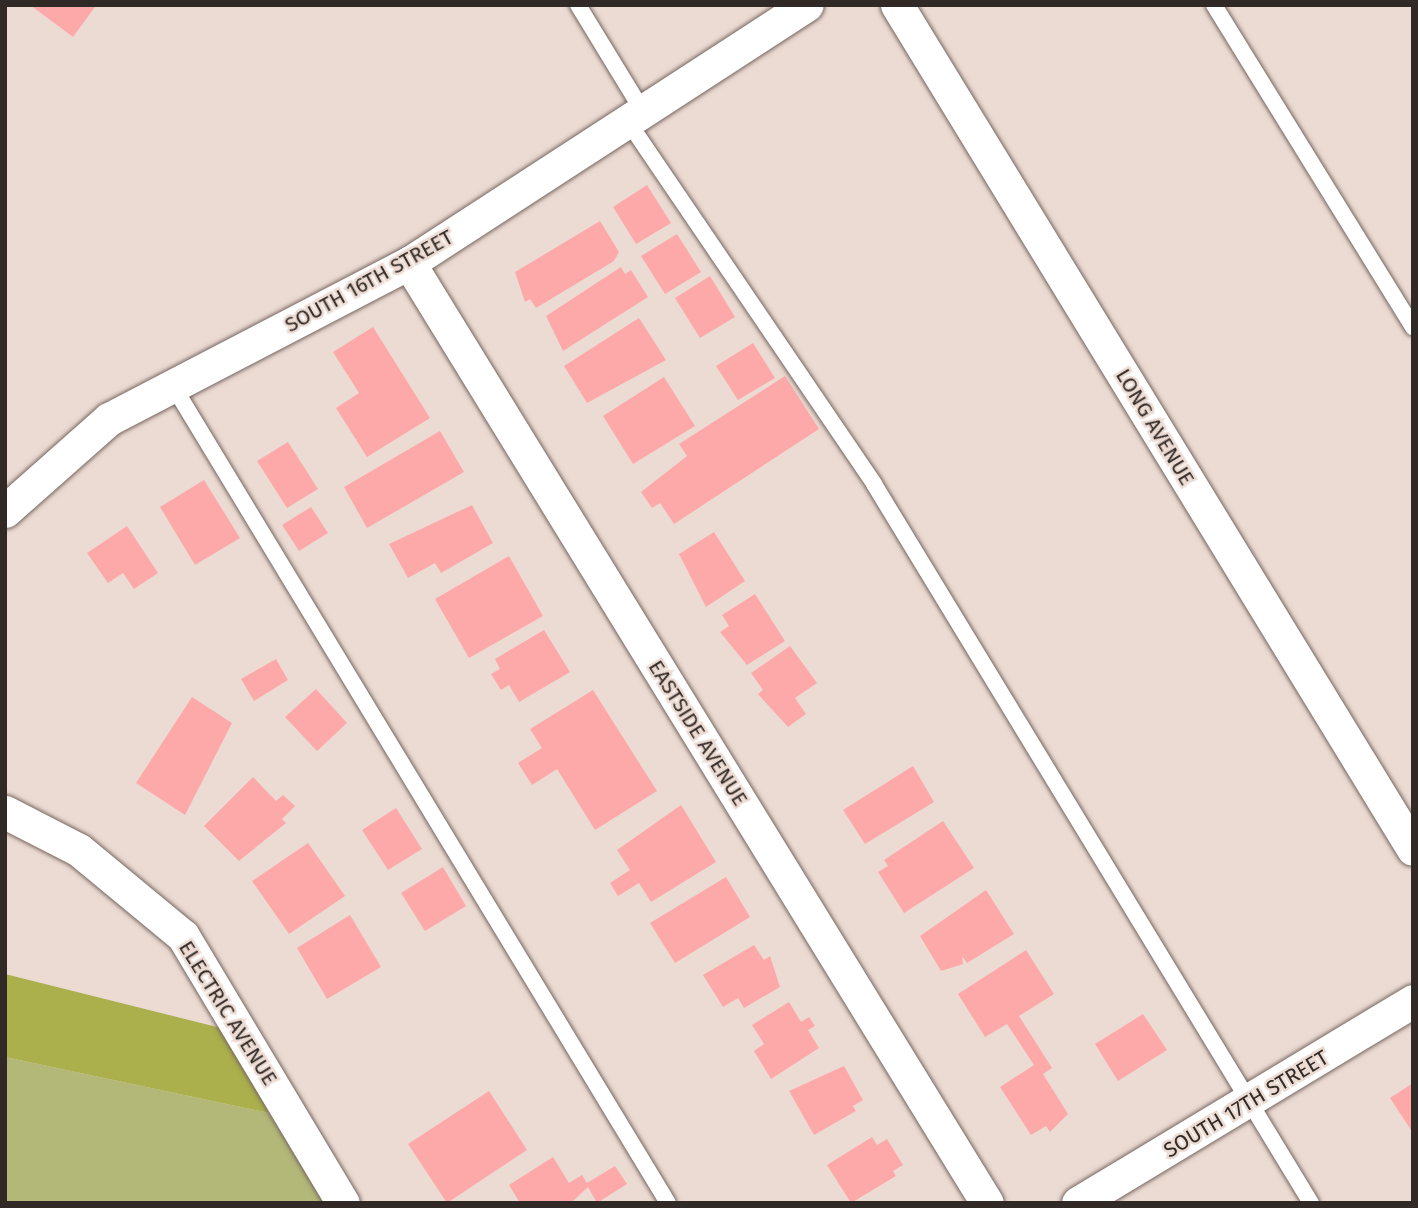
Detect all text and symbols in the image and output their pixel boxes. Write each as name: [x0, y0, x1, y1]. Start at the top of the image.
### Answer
street label: SOUTH 16TH STREET: [281, 224, 457, 338]
street label: LONG AVENUE: [1110, 364, 1200, 490]
street label: EASTSIDE AVENUE: [643, 656, 753, 810]
street label: ELECTRIC AVENUE: [173, 936, 283, 1090]
street label: SOUTH 17TH STREET: [1159, 1045, 1333, 1163]

